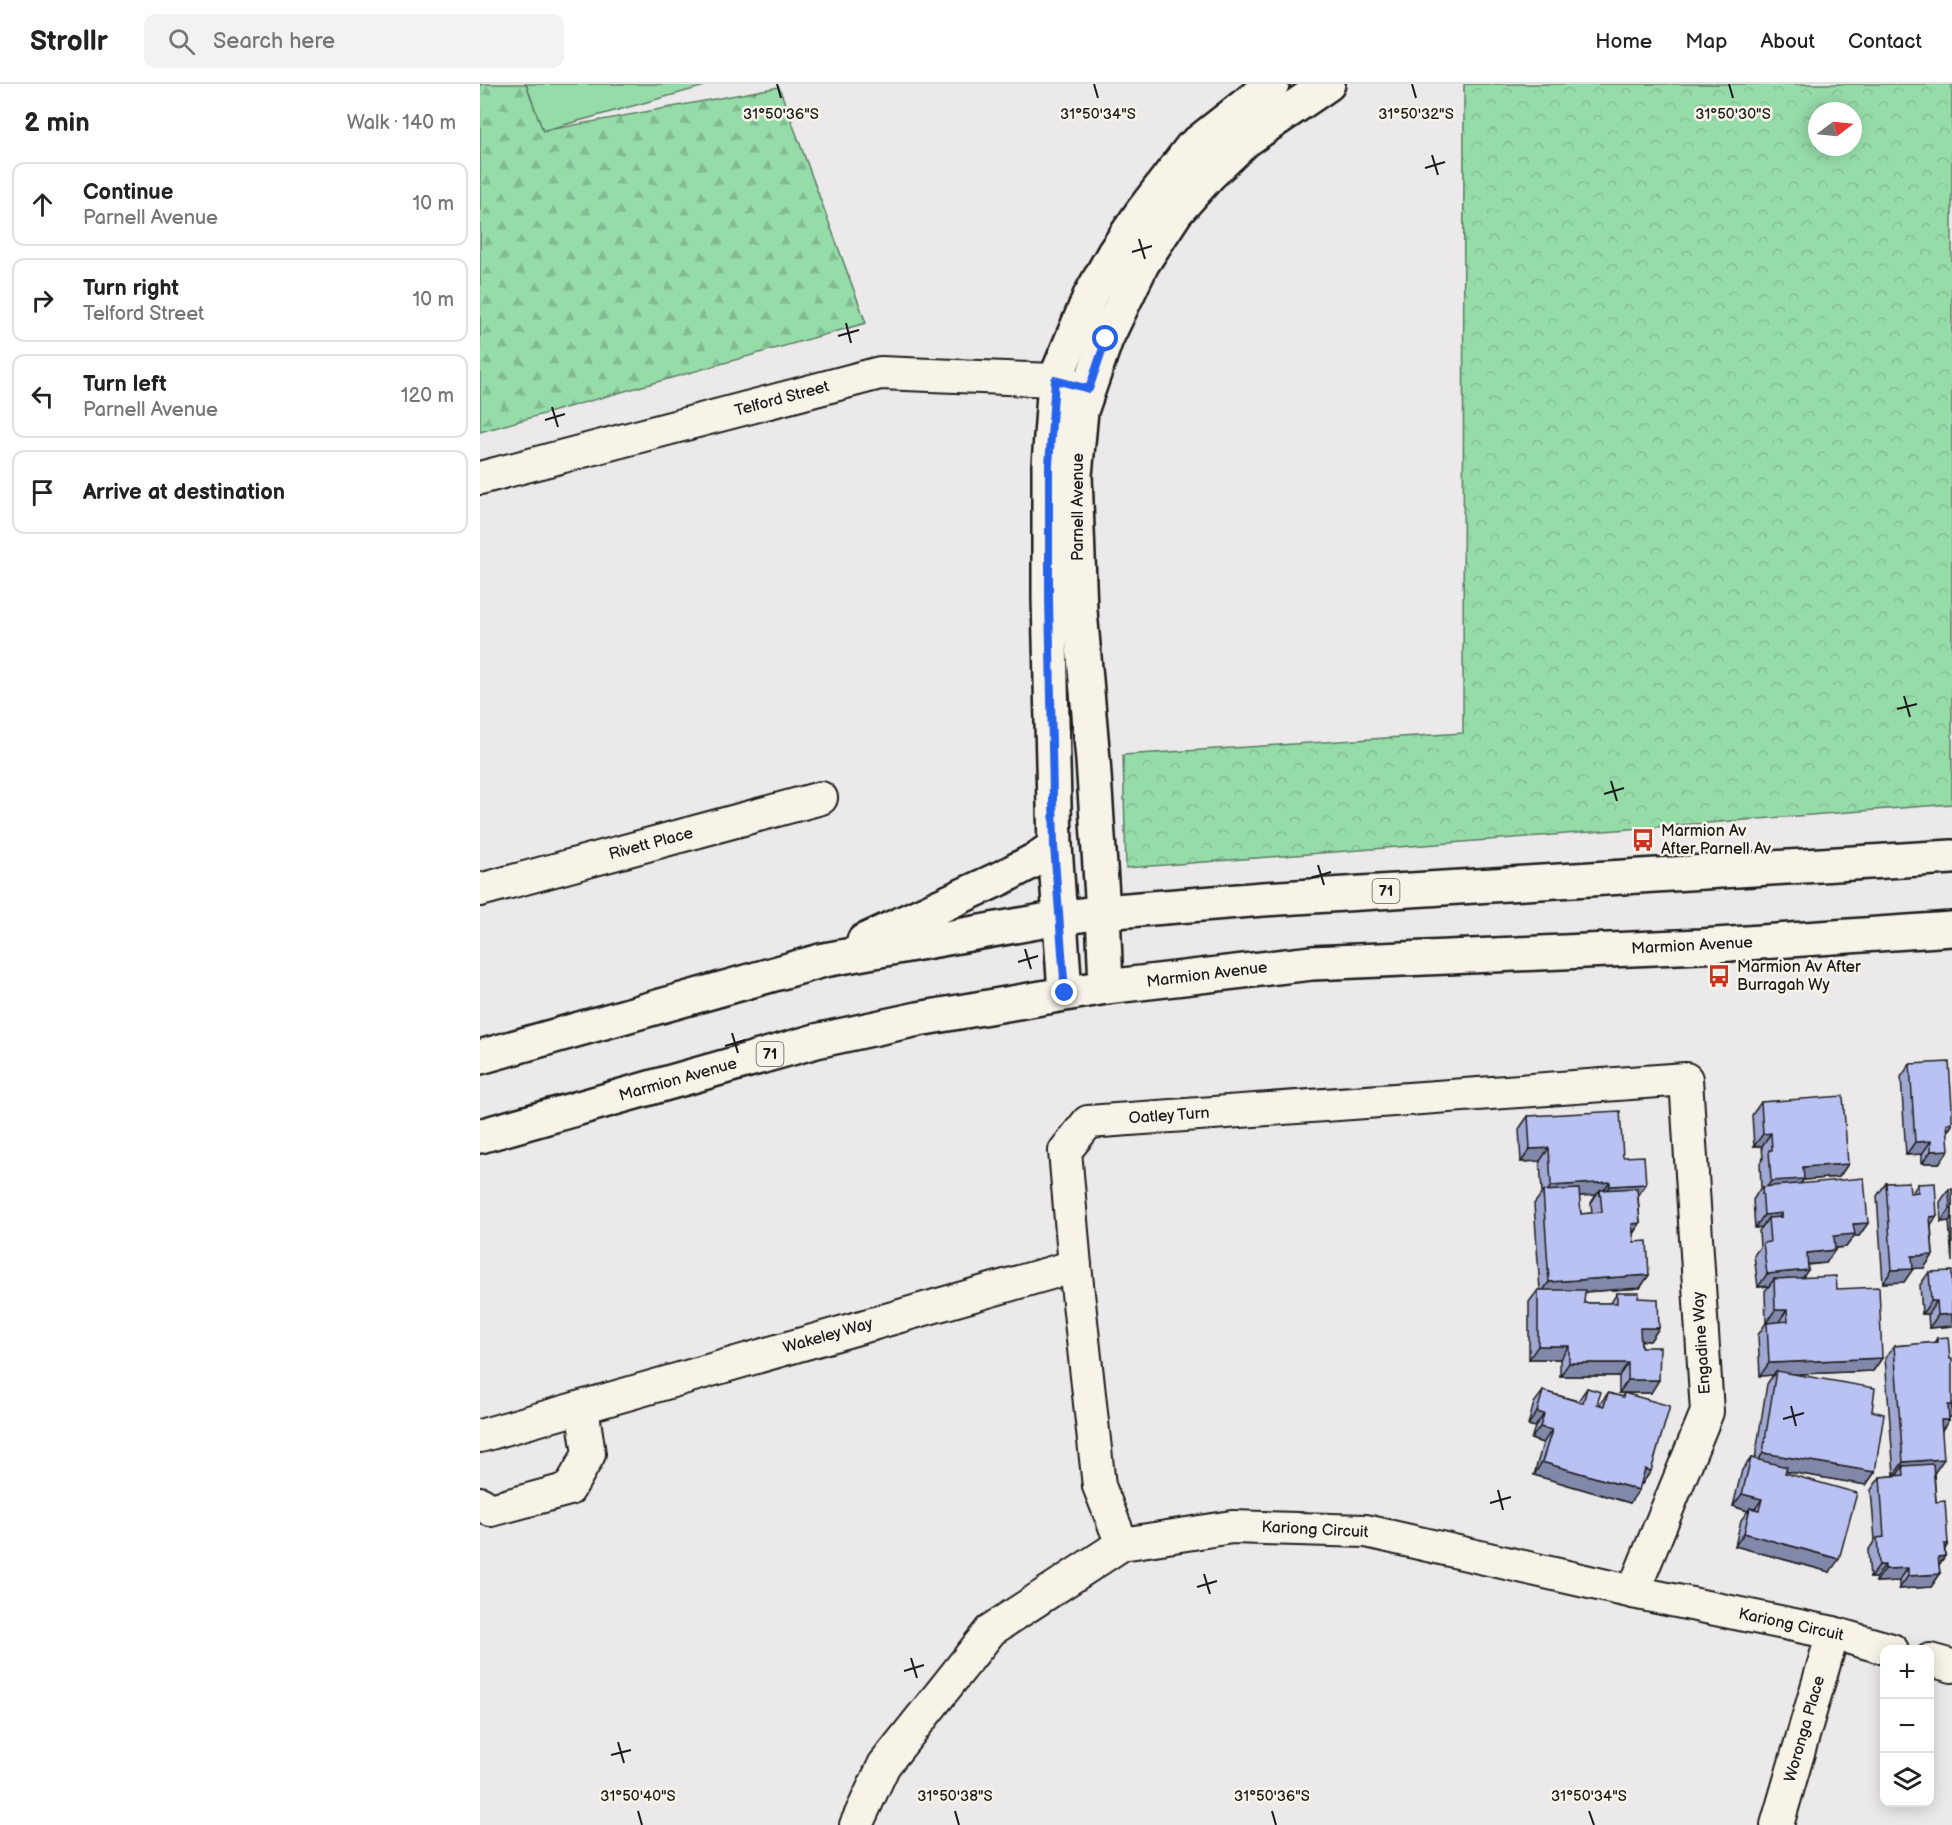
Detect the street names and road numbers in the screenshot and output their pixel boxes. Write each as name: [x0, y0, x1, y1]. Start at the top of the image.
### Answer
street label: Telford Street: [733, 377, 831, 421]
street label: Parnell Avenue: [1069, 453, 1088, 561]
street label: Rivett Place: [607, 824, 696, 864]
road number: 71: [1372, 879, 1400, 903]
street label: Marmion Avenue: [1631, 933, 1754, 959]
street label: Marmion Avenue: [1145, 958, 1269, 992]
road number: 71: [756, 1042, 784, 1066]
street label: Marmion Avenue: [617, 1054, 740, 1106]
street label: Oatley Turn: [1128, 1104, 1210, 1128]
street label: Engadine Way: [1689, 1290, 1715, 1395]
street label: Wakeley Way: [781, 1314, 876, 1358]
street label: Kariong Circuit: [1261, 1518, 1369, 1542]
street label: Kariong Circuit: [1737, 1605, 1845, 1645]
street label: Woronga Place: [1781, 1673, 1829, 1784]

